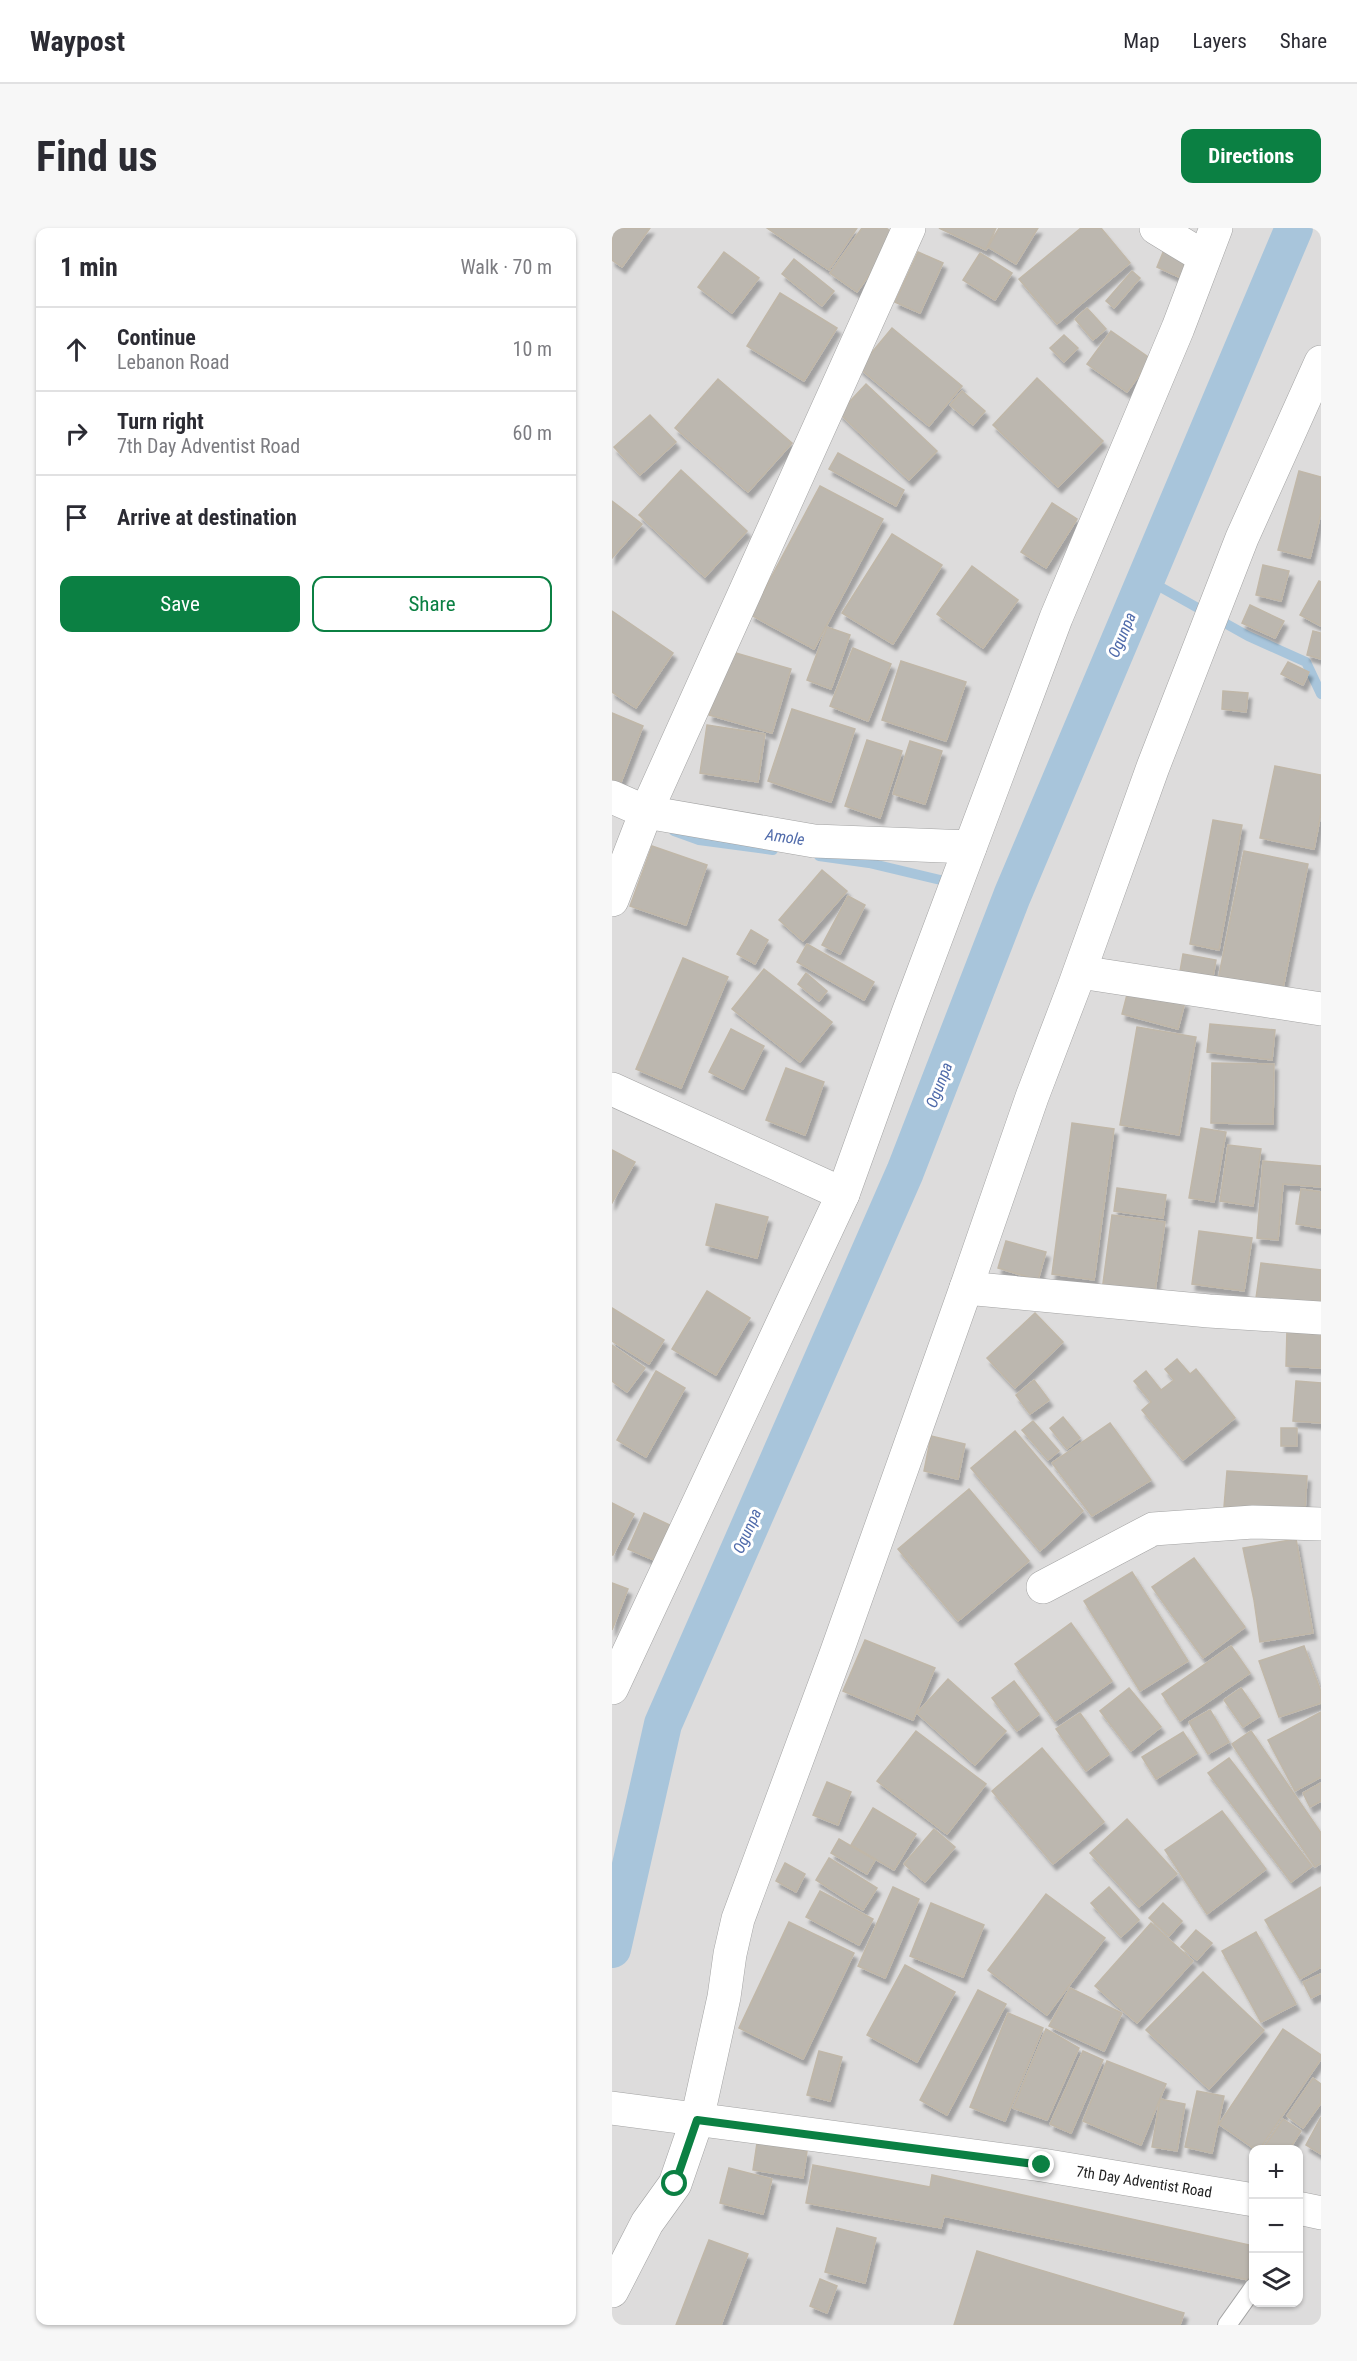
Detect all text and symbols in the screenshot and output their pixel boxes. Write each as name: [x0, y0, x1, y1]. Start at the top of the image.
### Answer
text: Waypost: [30, 25, 125, 58]
text: Map: [1123, 29, 1160, 53]
text: Layers: [1193, 29, 1247, 53]
text: Share: [1280, 29, 1327, 53]
button: Directions: [1181, 129, 1321, 183]
text: Find us: [36, 132, 157, 181]
text: 1 min: [60, 252, 118, 282]
text: Walk · 70 m: [460, 255, 552, 279]
text: Continue: [117, 325, 196, 350]
icon: ahead: [60, 333, 93, 366]
text: 10 m: [513, 337, 552, 361]
text: Lebanon Road: [117, 350, 230, 374]
text: Turn right: [117, 409, 204, 434]
icon: right: [60, 417, 93, 450]
text: 60 m: [513, 421, 552, 445]
text: 7th Day Adventist Road: [117, 434, 300, 458]
icon: arrive: [60, 501, 93, 534]
text: Arrive at destination: [117, 505, 297, 530]
button: Save: [60, 576, 300, 632]
button: Share: [312, 576, 552, 632]
water label: Ogunpa: [1104, 610, 1140, 660]
water label: Amole: [763, 825, 806, 849]
water label: Ogunpa: [922, 1060, 956, 1110]
water label: Ogunpa: [729, 1506, 765, 1556]
map controls: [1249, 2145, 1303, 2307]
button: +: [1249, 2145, 1303, 2199]
route end: [1028, 2151, 1054, 2177]
street label: 7th Day Adventist Road: [1075, 2162, 1213, 2202]
route start: [661, 2170, 687, 2196]
button: −: [1249, 2199, 1303, 2253]
button: layers: [1249, 2253, 1303, 2307]

